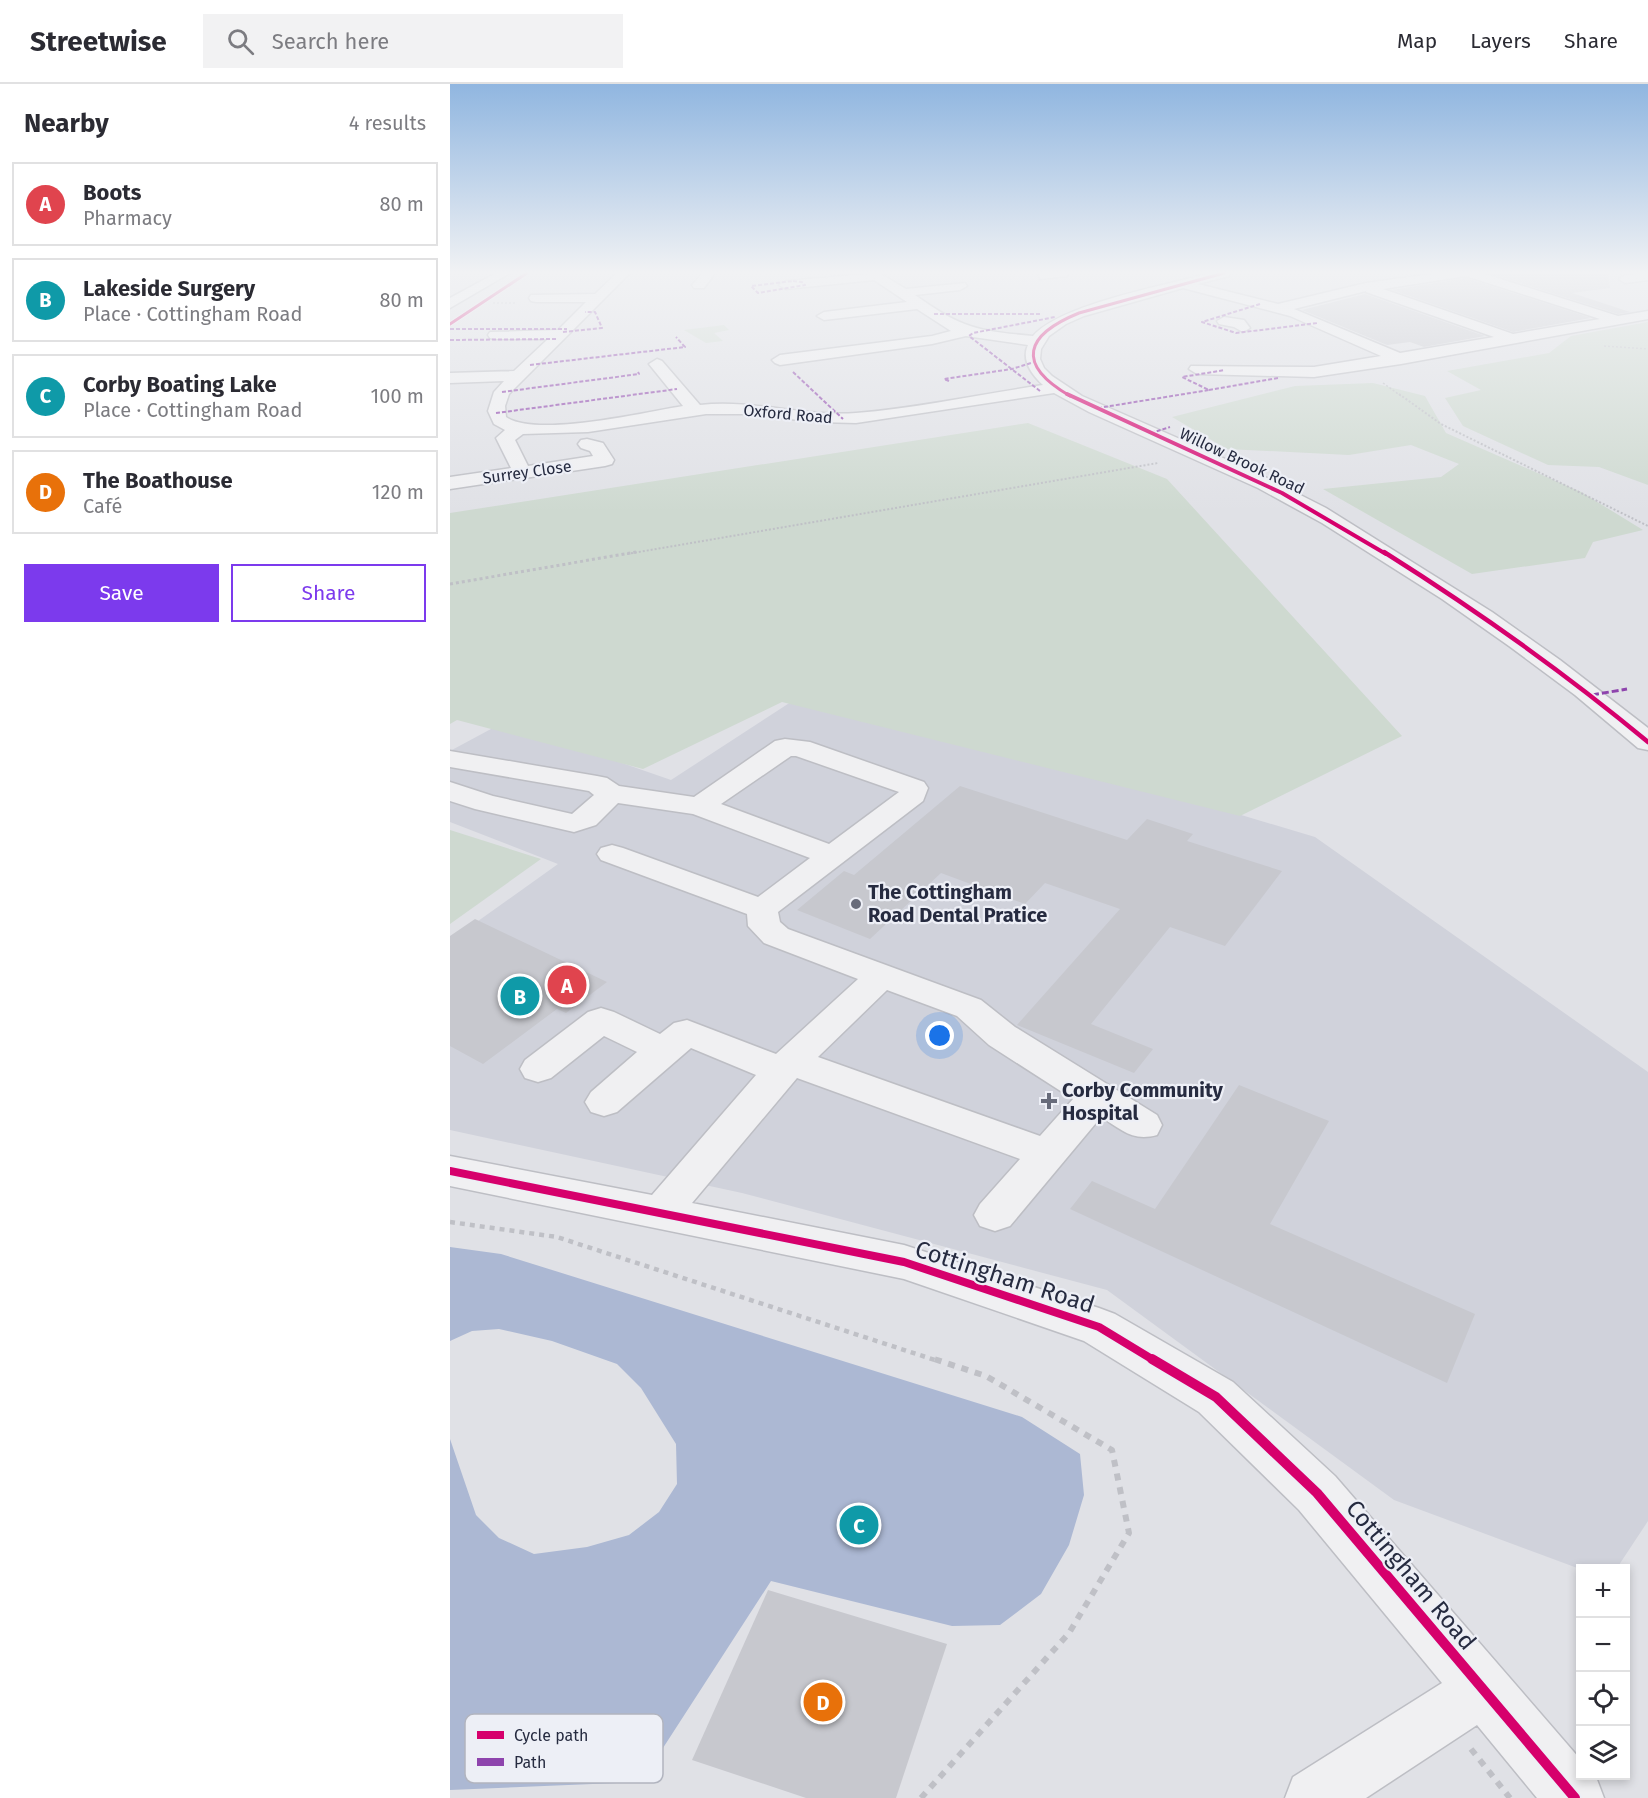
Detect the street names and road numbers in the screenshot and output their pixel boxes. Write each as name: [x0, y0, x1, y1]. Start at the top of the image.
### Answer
street label: Oxford Road: [743, 401, 833, 427]
street label: Willow Brook Road: [1177, 424, 1307, 498]
street label: Surrey Close: [481, 456, 573, 488]
street label: Cottingham Road: [912, 1235, 1098, 1319]
street label: Cottingham Road: [1340, 1494, 1482, 1656]

